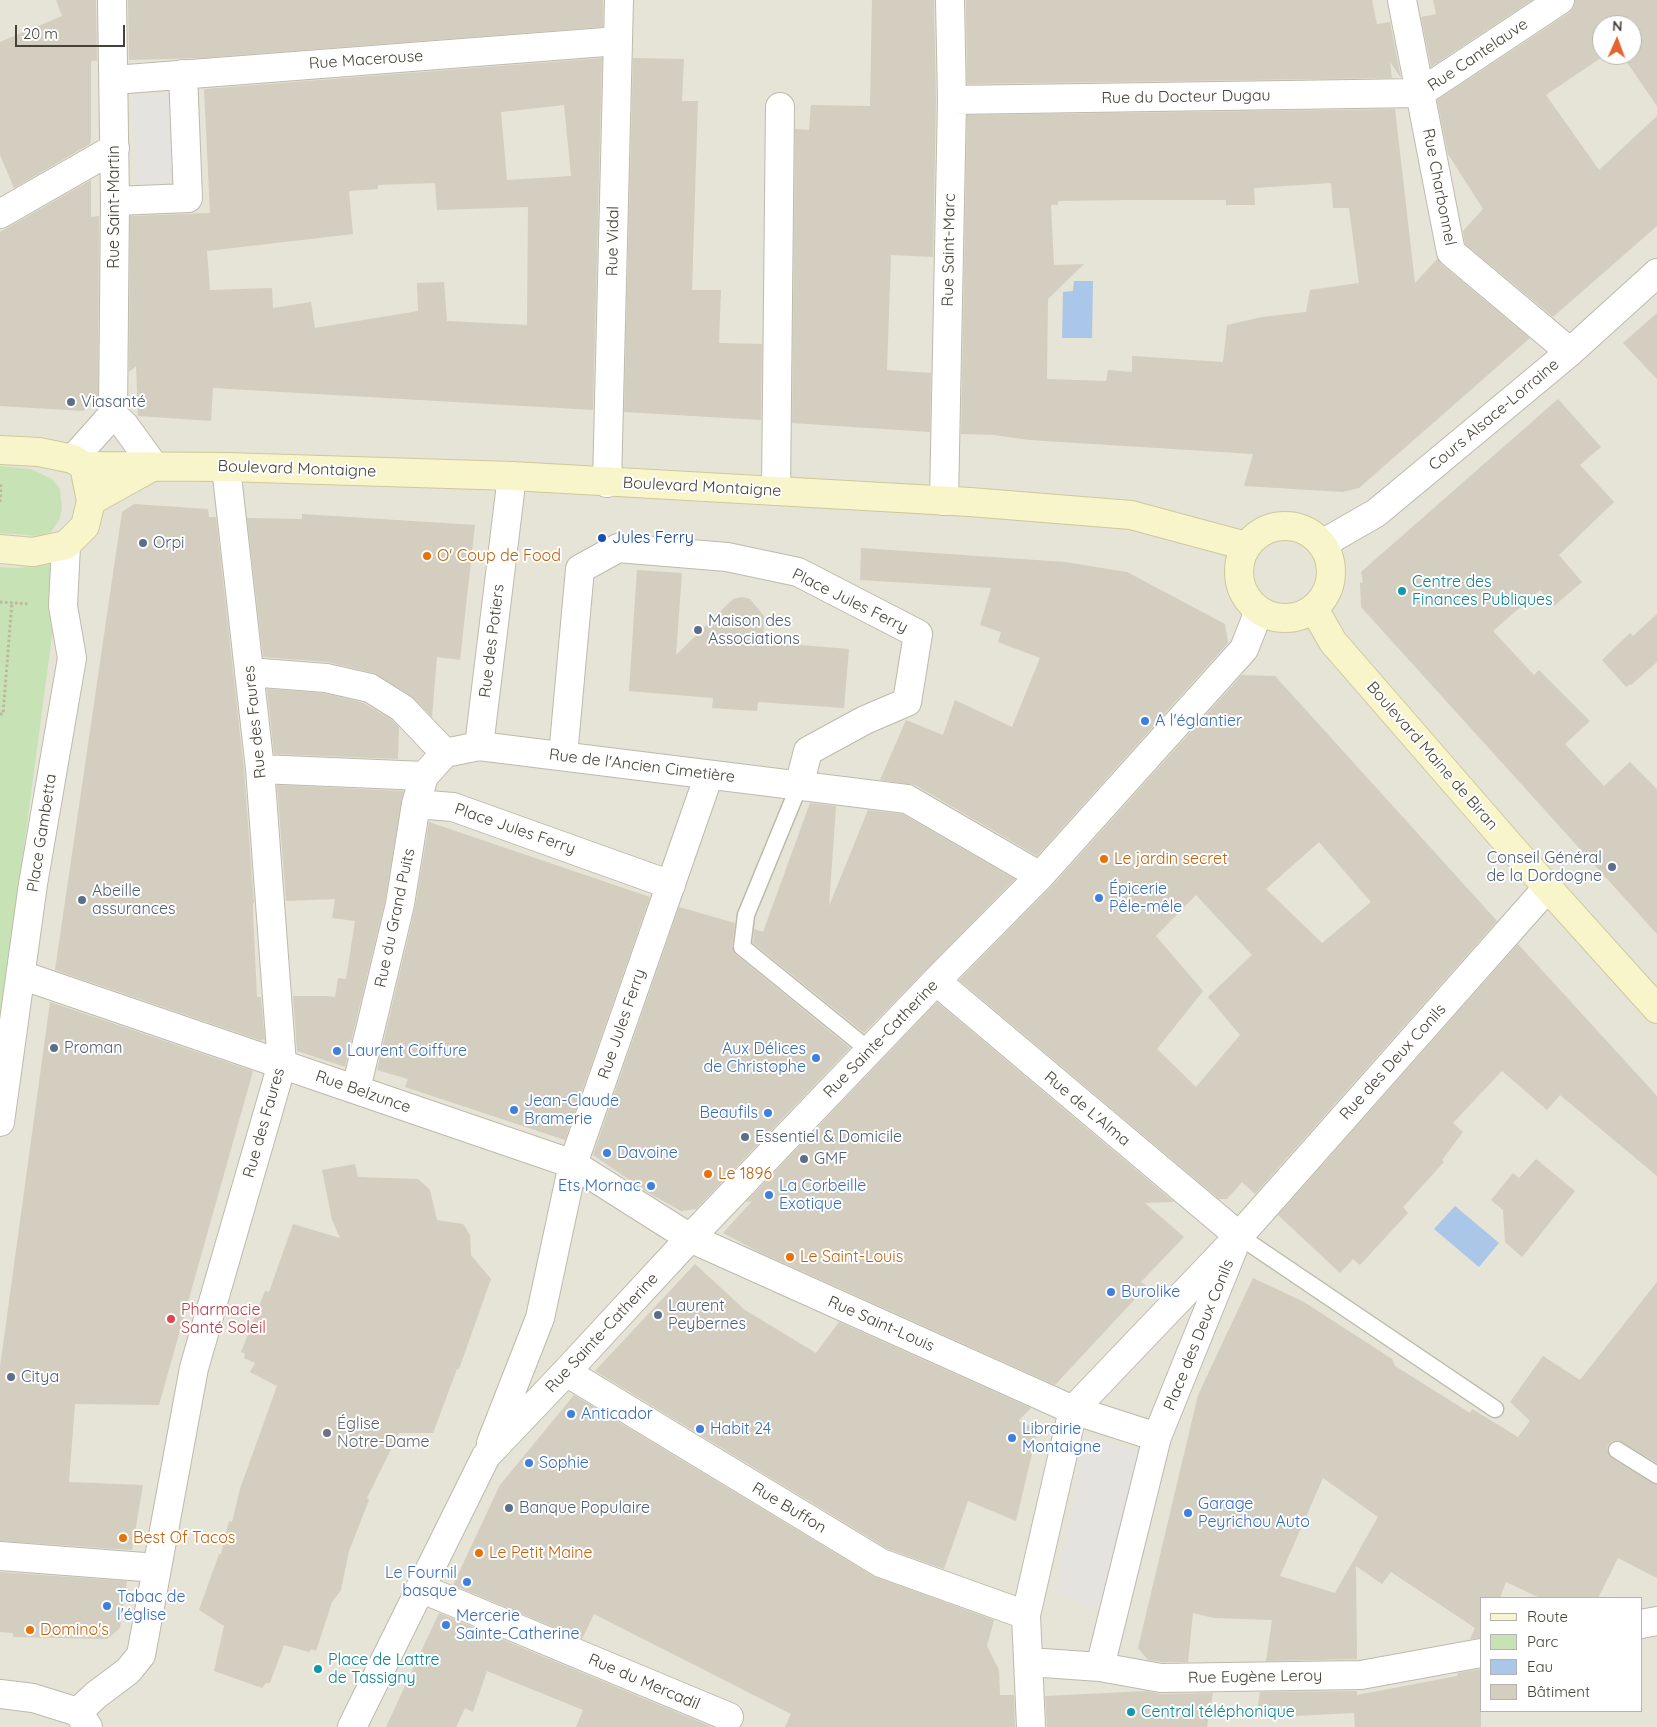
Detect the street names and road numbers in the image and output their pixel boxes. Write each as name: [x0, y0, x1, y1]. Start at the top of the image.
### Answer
street label: Rue Cantelauve: [1424, 14, 1532, 96]
street label: Rue Macerouse: [308, 46, 424, 74]
street label: Rue du Docteur Dugau: [1101, 86, 1271, 108]
street label: Rue Charbonnel: [1418, 127, 1460, 247]
street label: Rue Saint-Martin: [104, 145, 124, 269]
street label: Rue Saint-Marc: [938, 193, 960, 307]
street label: Rue Vidal: [603, 206, 623, 276]
street label: Cours Alsace-Lorraine: [1425, 355, 1563, 475]
street label: Boulevard Montaigne: [217, 457, 377, 481]
street label: Boulevard Montaigne: [622, 473, 782, 501]
street label: Place Jules Ferry: [789, 565, 911, 637]
street label: Rue des Potiers: [476, 583, 508, 699]
street label: Rue des Faures: [240, 665, 270, 779]
street label: Boulevard Maine de Biran: [1362, 678, 1502, 834]
street label: Rue de l'Ancien Cimetière: [548, 745, 736, 787]
street label: Place Gambetta: [23, 772, 61, 894]
street label: Place Jules Ferry: [452, 799, 578, 859]
street label: Rue du Grand Puits: [371, 847, 419, 989]
street label: Rue Jules Ferry: [594, 966, 650, 1082]
street label: Rue Sainte-Catherine: [820, 976, 942, 1102]
street label: Rue des Deux Conils: [1336, 1000, 1450, 1124]
street label: Rue des Faures: [239, 1066, 289, 1180]
street label: Rue Belzunce: [313, 1067, 413, 1117]
street label: Rue de L'Alma: [1040, 1068, 1134, 1150]
street label: Place des Deux Conils: [1160, 1257, 1238, 1413]
street label: Rue Sainte-Catherine: [542, 1269, 662, 1397]
street label: Rue Saint-Louis: [825, 1292, 937, 1356]
street label: Rue Buffon: [748, 1478, 830, 1538]
street label: Rue du Mercadil: [585, 1650, 703, 1714]
street label: Rue Eugène Leroy: [1188, 1666, 1322, 1688]

